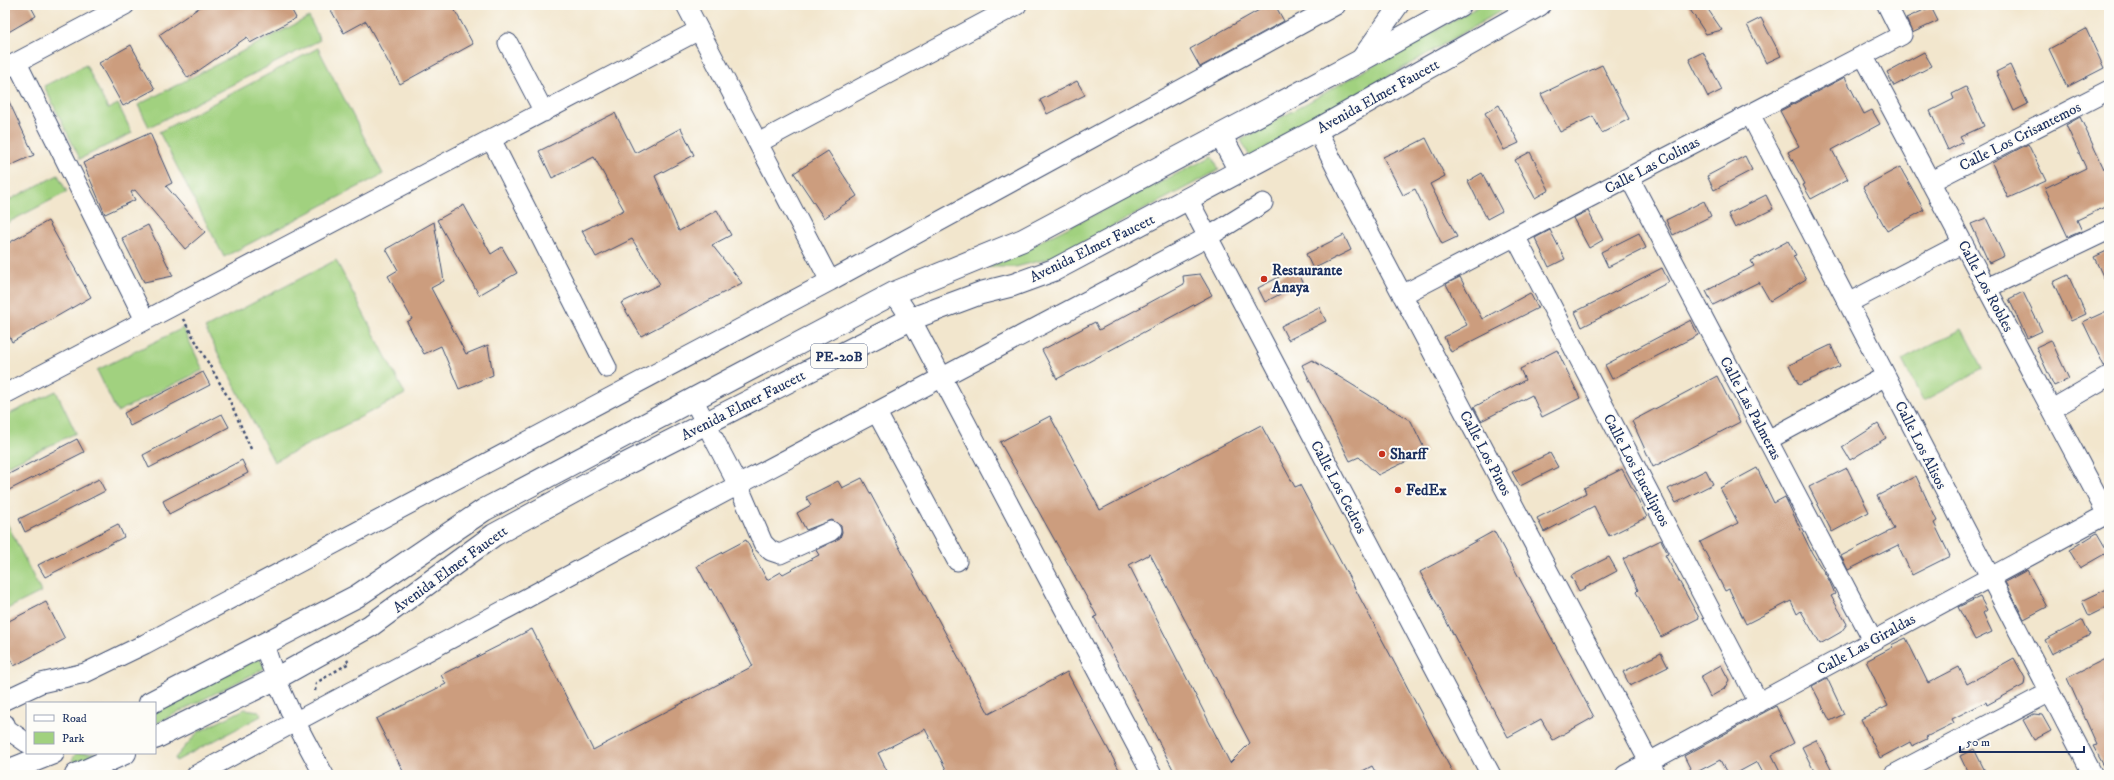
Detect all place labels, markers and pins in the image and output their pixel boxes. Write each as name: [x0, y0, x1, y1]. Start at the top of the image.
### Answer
place label: Restaurante Anaya: [1271, 261, 1343, 297]
marker: Restaurante Anaya: [1259, 274, 1269, 284]
place label: Sharff: [1390, 445, 1429, 464]
marker: Sharff: [1377, 449, 1387, 459]
place label: FedEx: [1406, 481, 1447, 500]
marker: FedEx: [1393, 485, 1403, 495]

